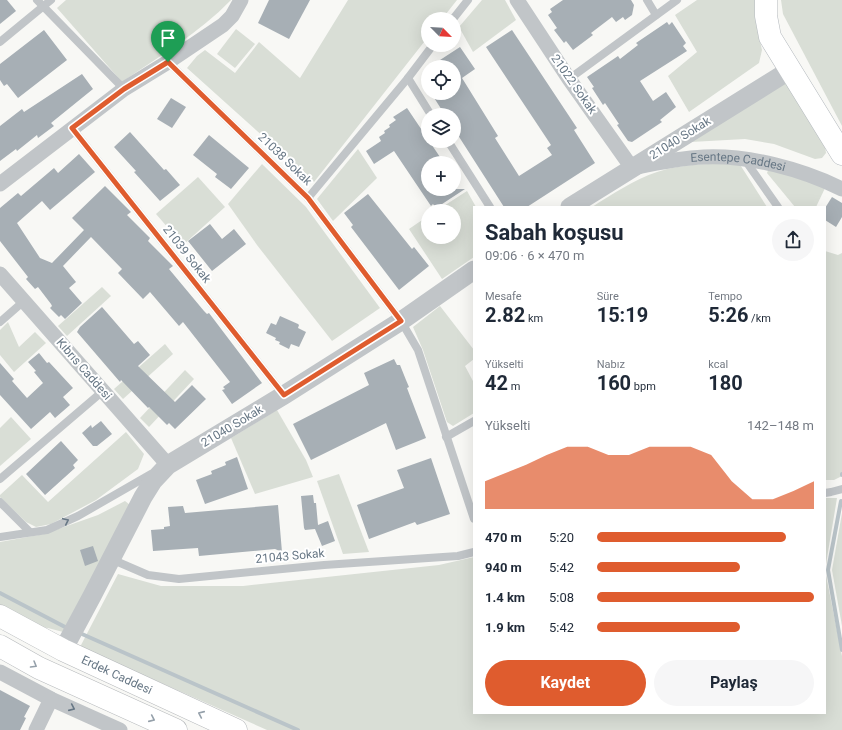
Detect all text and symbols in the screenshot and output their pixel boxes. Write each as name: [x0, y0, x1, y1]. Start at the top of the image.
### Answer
north arrow: [421, 12, 461, 52]
map controls: [421, 12, 461, 244]
pin: [151, 21, 185, 62]
icon: arrive: [157, 27, 179, 49]
street label: 21022 Sokak: [548, 52, 600, 117]
button: locate: [421, 60, 461, 100]
button: layers: [421, 108, 461, 148]
street label: 21040 Sokak: [647, 113, 714, 162]
street label: 21038 Sokak: [255, 130, 315, 189]
street label: Esentepe Caddesi: [690, 150, 787, 174]
button: +: [421, 156, 461, 196]
button: −: [421, 204, 461, 244]
button: share: [772, 219, 814, 261]
text: Sabah koşusu: [485, 220, 624, 245]
street label: 21039 Sokak: [160, 222, 214, 286]
text: 09:06 · 6 × 470 m: [485, 248, 584, 263]
text: Mesafe: [485, 290, 522, 303]
text: Süre: [597, 290, 619, 303]
text: Tempo: [708, 290, 742, 303]
text: 2.82: [485, 303, 525, 327]
text: 15:19: [597, 303, 648, 327]
text: 5:26: [708, 303, 748, 327]
text: km: [525, 312, 543, 325]
text: /km: [748, 312, 771, 325]
street label: Kıbrıs Caddesi: [54, 335, 115, 403]
text: Yükselti: [485, 358, 524, 371]
text: Nabız: [597, 358, 625, 371]
text: kcal: [708, 358, 728, 371]
text: 42: [485, 371, 508, 395]
text: 160: [597, 371, 631, 395]
text: 180: [708, 371, 743, 395]
text: m: [508, 380, 520, 393]
text: bpm: [631, 380, 656, 393]
street label: 21040 Sokak: [199, 402, 266, 450]
text: Yükselti: [485, 418, 531, 433]
text: 142–148 m: [747, 418, 814, 433]
one-way arrow: [62, 518, 70, 526]
text: 470 m: [485, 530, 522, 545]
text: 5:20: [549, 530, 574, 545]
street label: 21043 Sokak: [255, 546, 326, 566]
text: 940 m: [485, 560, 522, 575]
text: 5:42: [549, 560, 574, 575]
text: 1.4 km: [485, 590, 525, 605]
text: 5:08: [549, 590, 574, 605]
text: 1.9 km: [485, 620, 525, 635]
text: 5:42: [549, 620, 574, 635]
street label: Erdek Caddesi: [79, 653, 155, 697]
button: Kaydet: [485, 660, 646, 706]
button: Paylaş: [654, 660, 814, 706]
one-way arrow: [30, 661, 37, 668]
one-way arrow: [69, 704, 76, 712]
one-way arrow: [198, 711, 205, 719]
one-way arrow: [148, 715, 155, 723]

